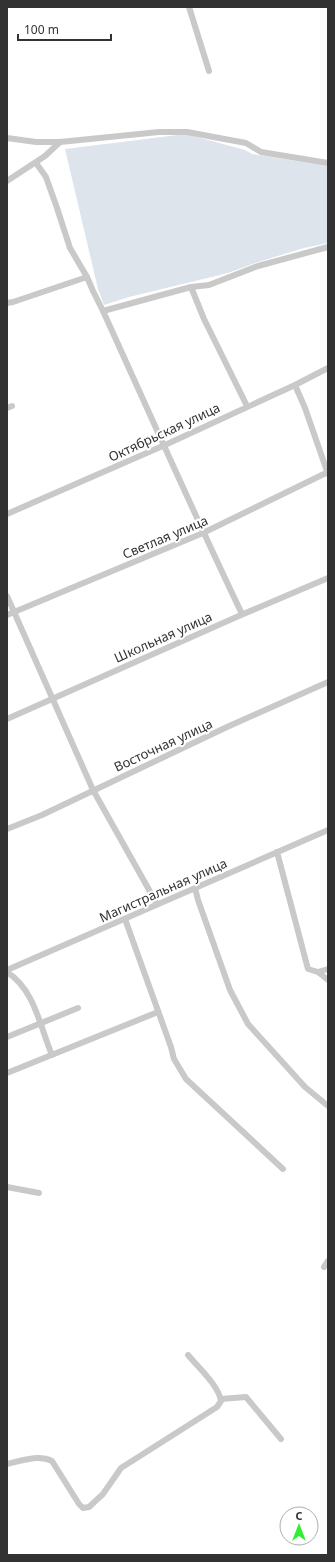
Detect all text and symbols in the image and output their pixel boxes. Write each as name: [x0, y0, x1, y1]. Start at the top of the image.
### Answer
scale bar: [18, 16, 111, 42]
text: 100 m: [24, 21, 59, 38]
street label: Октябрьская улица: [105, 398, 223, 466]
street label: Светлая улица: [120, 511, 210, 563]
street label: Школьная улица: [111, 607, 215, 667]
street label: Восточная улица: [111, 714, 215, 776]
street label: Магистральная улица: [96, 854, 230, 926]
north arrow: [279, 1506, 319, 1546]
text: С: [295, 1508, 303, 1523]

